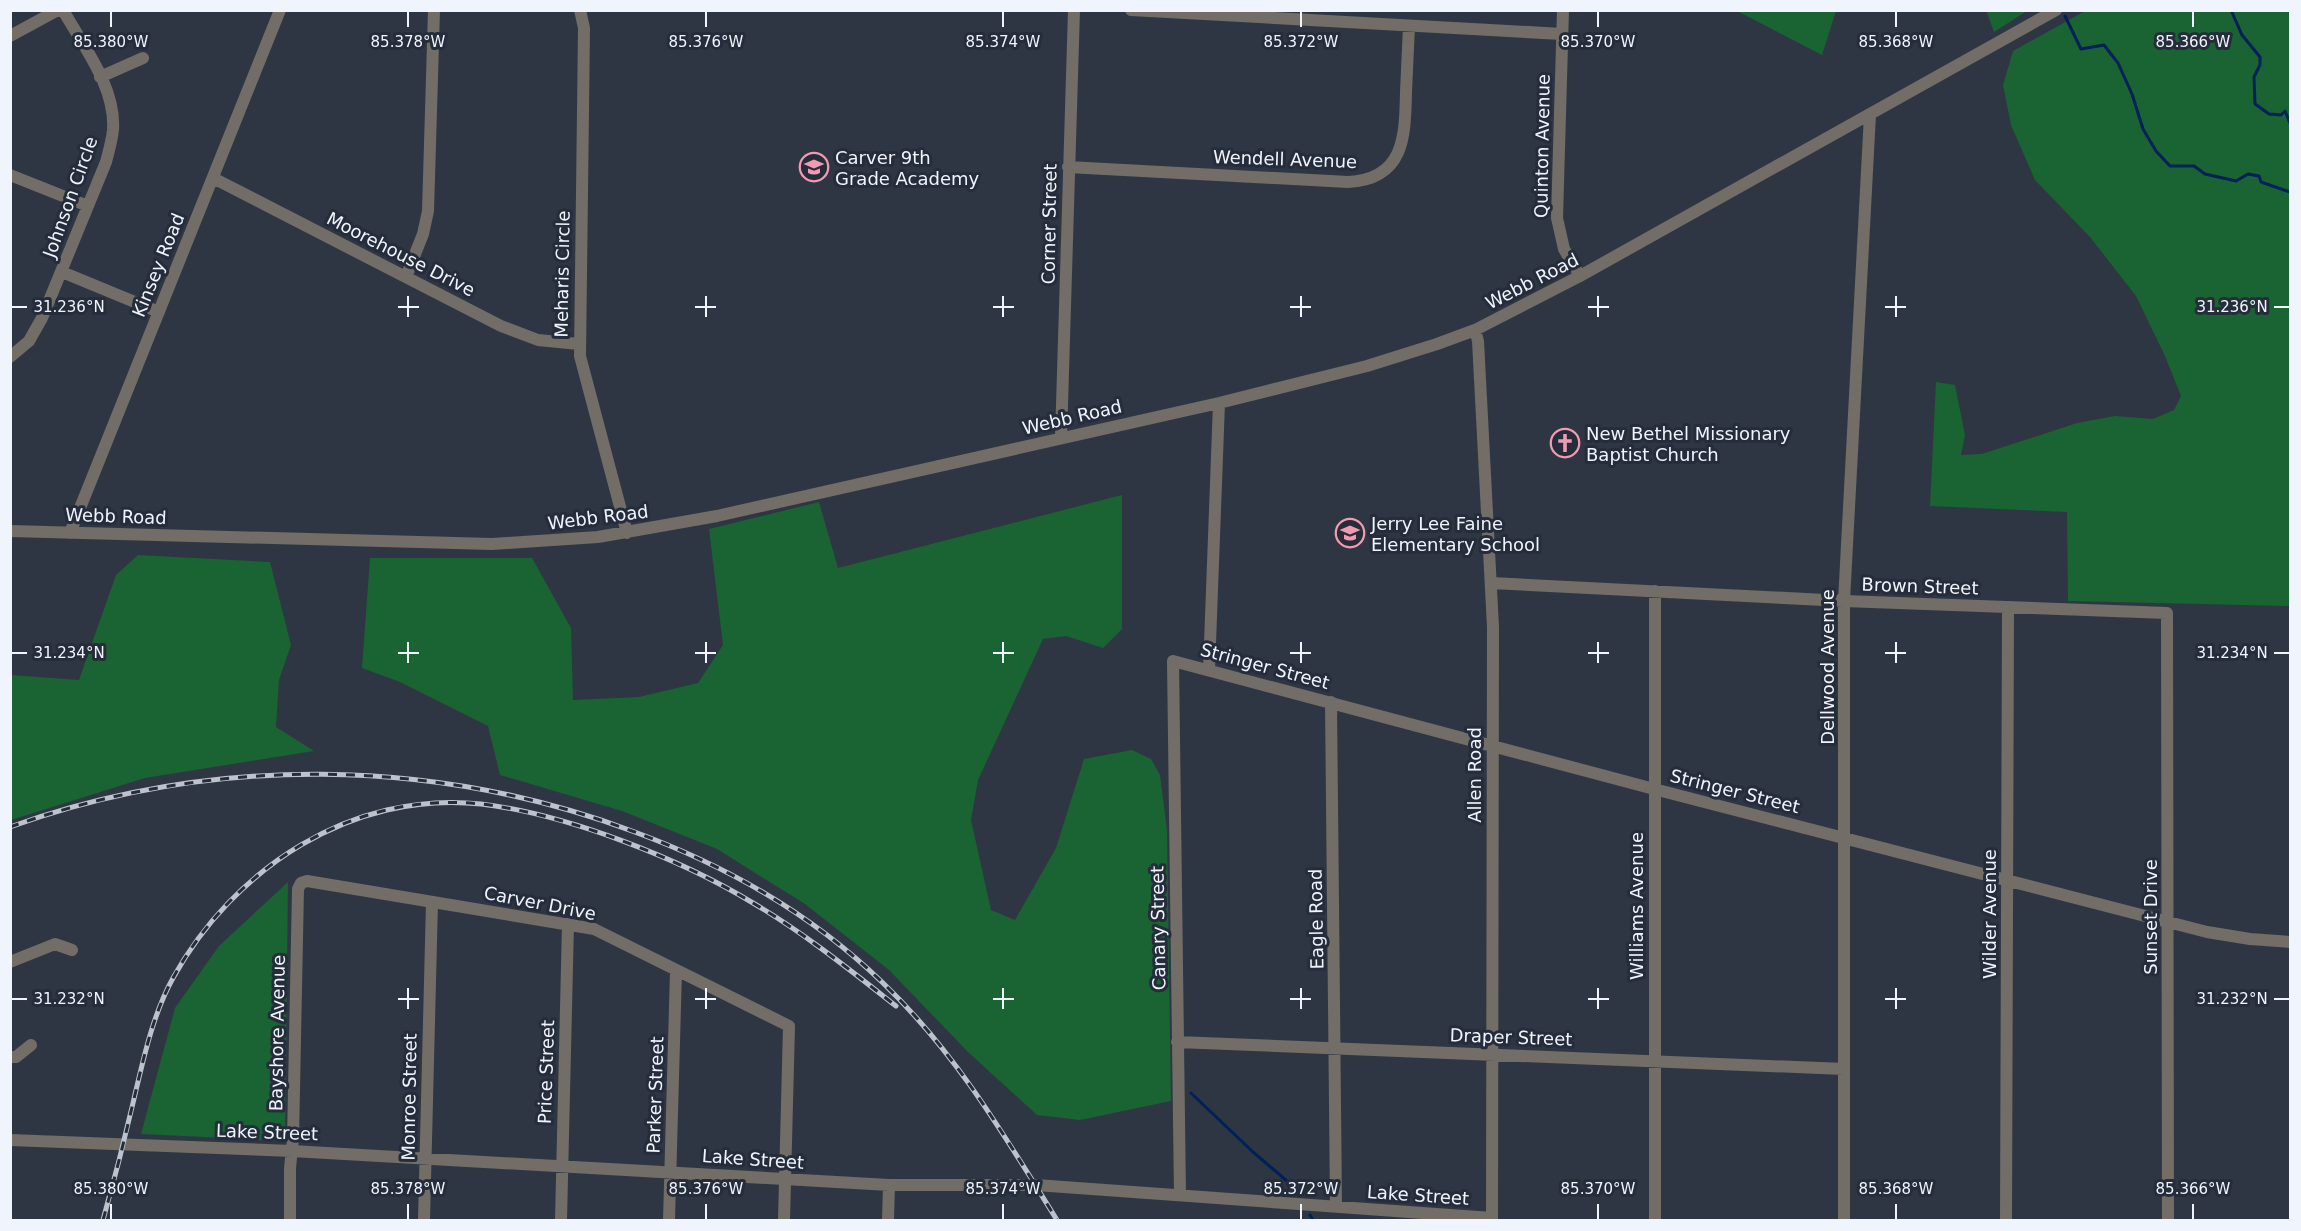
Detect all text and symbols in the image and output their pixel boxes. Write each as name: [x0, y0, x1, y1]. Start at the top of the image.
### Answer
text: 85.380°W: [74, 33, 149, 51]
text: 85.378°W: [371, 33, 446, 51]
text: 85.376°W: [669, 33, 744, 51]
text: 85.374°W: [966, 33, 1041, 51]
text: 85.372°W: [1264, 33, 1339, 51]
text: 85.370°W: [1561, 33, 1636, 51]
text: 85.368°W: [1859, 33, 1934, 51]
text: 85.366°W: [2156, 33, 2231, 51]
street label: Quinton Avenue: [1530, 74, 1554, 218]
street label: Johnson Circle: [38, 134, 102, 261]
street label: Wendell Avenue: [1213, 146, 1357, 172]
place label: Carver 9th Grade Academy: [835, 147, 980, 189]
school or university icon: Carver 9th Grade Academy: [798, 151, 830, 183]
street label: Corner Street: [1037, 163, 1061, 285]
street label: Moorehouse Drive: [323, 207, 479, 301]
street label: Kinsey Road: [128, 210, 188, 320]
street label: Meharis Circle: [550, 210, 574, 338]
street label: Webb Road: [1482, 249, 1582, 313]
text: 31.236°N: [33, 298, 105, 316]
text: 31.236°N: [2196, 298, 2268, 316]
street label: Webb Road: [1020, 395, 1124, 439]
place label: New Bethel Missionary Baptist Church: [1586, 423, 1791, 465]
church icon: New Bethel Missionary Baptist Church: [1549, 427, 1581, 459]
street label: Webb Road: [546, 500, 650, 534]
street label: Webb Road: [65, 504, 167, 528]
place label: Jerry Lee Faine Elementary School: [1370, 513, 1540, 555]
school or university icon: Jerry Lee Faine Elementary School: [1334, 517, 1366, 549]
street label: Brown Street: [1861, 573, 1979, 599]
street label: Dellwood Avenue: [1817, 589, 1838, 745]
street label: Stringer Street: [1198, 639, 1332, 693]
text: 31.234°N: [33, 644, 105, 662]
text: 31.234°N: [2196, 644, 2268, 662]
street label: Allen Road: [1464, 727, 1485, 823]
street label: Stringer Street: [1668, 765, 1802, 817]
street label: Williams Avenue: [1626, 832, 1647, 980]
street label: Wilder Avenue: [1979, 849, 2000, 979]
street label: Sunset Drive: [2140, 859, 2161, 975]
street label: Canary Street: [1146, 866, 1170, 990]
street label: Eagle Road: [1305, 868, 1327, 970]
street label: Carver Drive: [482, 882, 598, 924]
street label: Bayshore Avenue: [265, 955, 289, 1111]
text: 31.232°N: [33, 990, 105, 1008]
text: 31.232°N: [2196, 990, 2268, 1008]
street label: Price Street: [534, 1020, 558, 1124]
street label: Draper Street: [1449, 1024, 1573, 1050]
street label: Monroe Street: [397, 1033, 421, 1161]
street label: Parker Street: [642, 1036, 668, 1154]
street label: Lake Street: [215, 1120, 319, 1144]
street label: Lake Street: [701, 1145, 805, 1173]
text: 85.380°W: [74, 1180, 149, 1198]
text: 85.378°W: [371, 1180, 446, 1198]
text: 85.376°W: [669, 1180, 744, 1198]
text: 85.374°W: [966, 1180, 1041, 1198]
text: 85.372°W: [1264, 1180, 1339, 1198]
text: 85.370°W: [1561, 1180, 1636, 1198]
text: 85.368°W: [1859, 1180, 1934, 1198]
text: 85.366°W: [2156, 1180, 2231, 1198]
street label: Lake Street: [1366, 1181, 1470, 1209]

